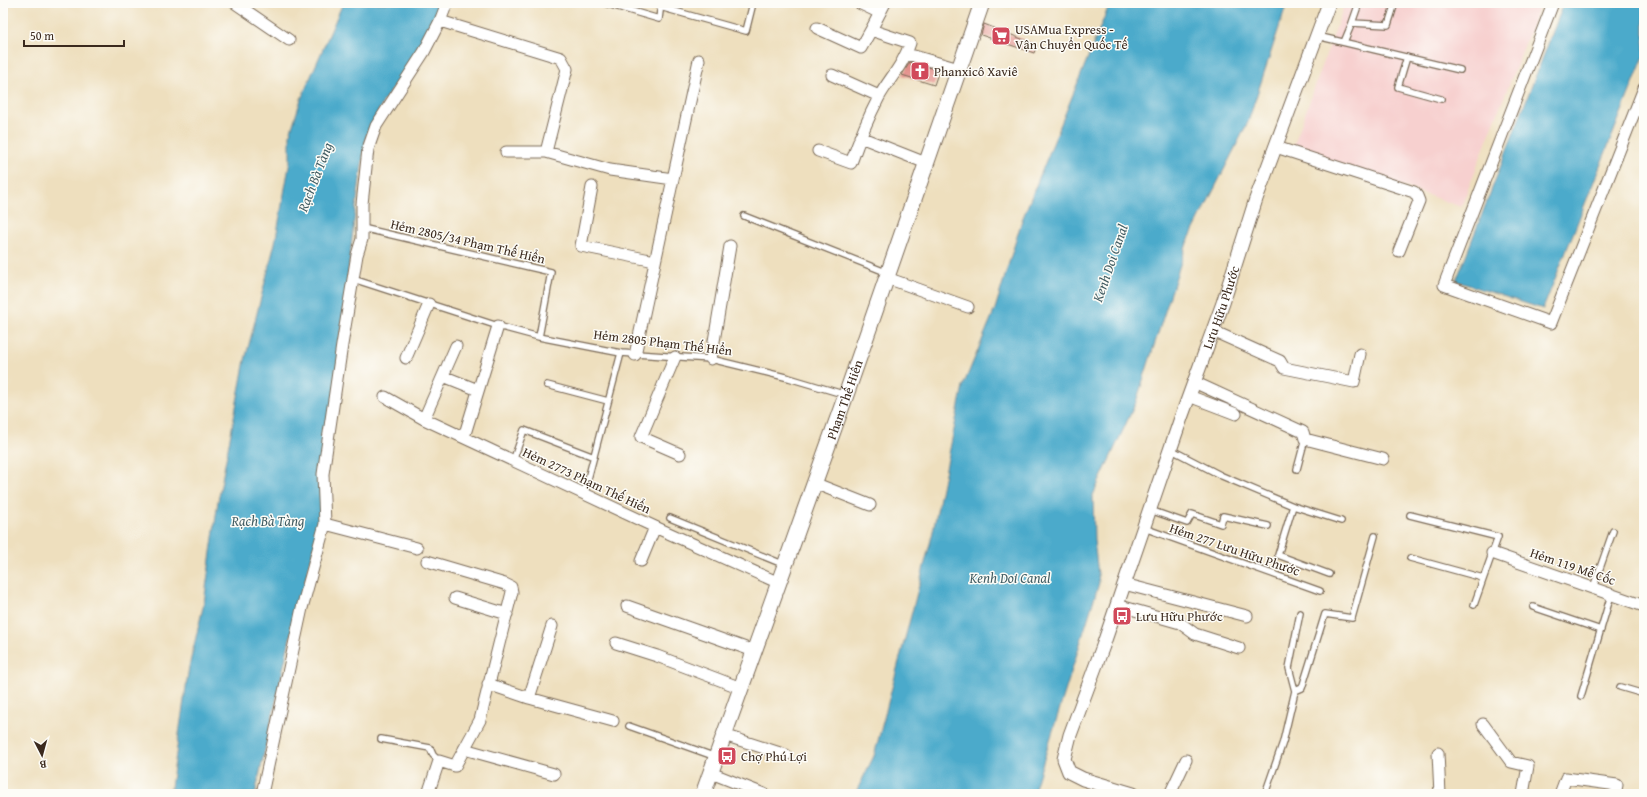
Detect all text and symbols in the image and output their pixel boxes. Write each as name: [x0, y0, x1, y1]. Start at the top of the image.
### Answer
place label: USAMua Express - Vận Chuyển Quốc Tế: [1015, 20, 1128, 54]
scale bar: [24, 22, 124, 48]
supermarket icon: USAMua Express - Vận Chuyển Quốc Tế: [990, 25, 1012, 47]
text: 50 m: [30, 27, 54, 44]
church icon: Phanxicô Xaviê: [909, 60, 931, 82]
place label: Phanxicô Xaviê: [934, 62, 1018, 81]
water label: Rạch Bà Tàng: [292, 139, 338, 216]
street label: Hẻm 2805/34 Phạm Thế Hiển: [389, 214, 548, 269]
water label: Kenh Doi Canal: [1087, 221, 1133, 305]
street label: Lưu Hữu Phước: [1198, 263, 1244, 352]
street label: Hẻm 2805 Phạm Thế Hiển: [593, 325, 734, 360]
street label: Phạm Thế Hiển: [822, 357, 868, 442]
street label: Hẻm 2773 Phạm Thế Hiển: [520, 442, 655, 519]
water label: Rạch Bà Tàng: [231, 511, 305, 531]
street label: Hẻm 277 Lưu Hữu Phước: [1167, 518, 1303, 581]
street label: Hẻm 119 Mễ Cốc: [1528, 543, 1618, 590]
water label: Kenh Doi Canal: [969, 568, 1051, 588]
bus stop icon: Lưu Hữu Phước: [1111, 605, 1133, 627]
place label: Lưu Hữu Phước: [1136, 607, 1223, 626]
north arrow: [22, 735, 62, 775]
bus stop icon: Chợ Phú Lợi: [716, 745, 738, 767]
place label: Chợ Phú Lợi: [741, 747, 807, 766]
text: B: [39, 757, 47, 773]

